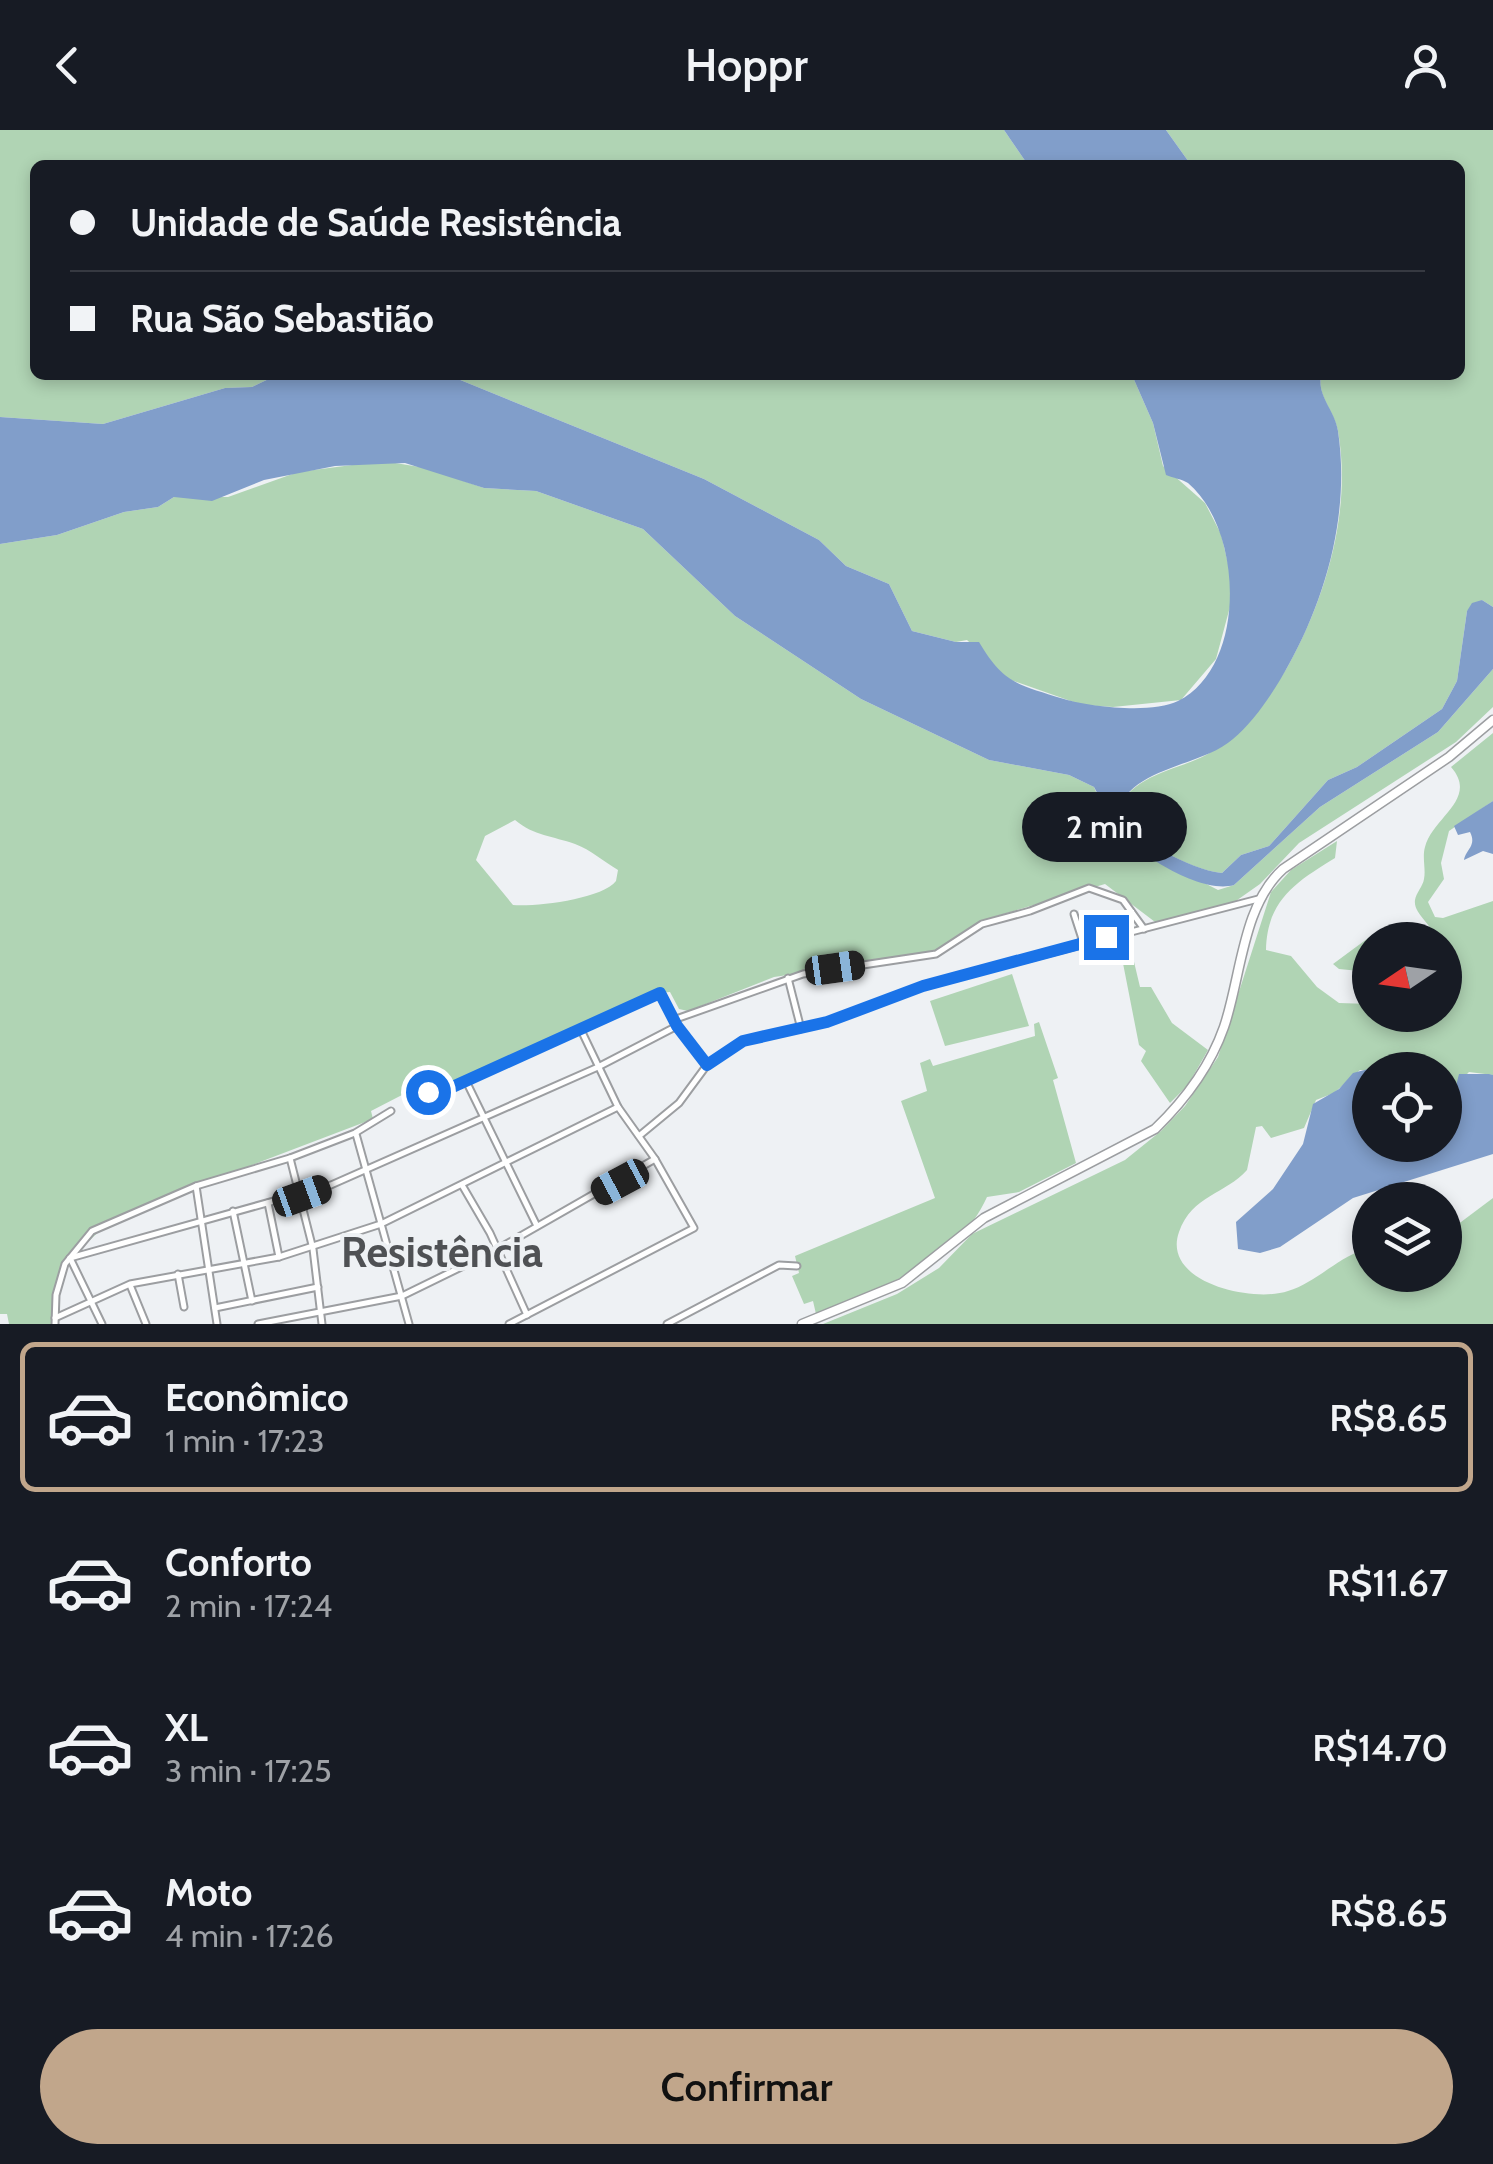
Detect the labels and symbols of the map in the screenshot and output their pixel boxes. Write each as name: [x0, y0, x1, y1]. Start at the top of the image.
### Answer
callout: 2 min: [1024, 792, 1188, 862]
route end: [1084, 915, 1129, 960]
north arrow: [1352, 922, 1462, 1032]
car: [803, 949, 867, 987]
route start: [406, 1070, 451, 1115]
car: [586, 1155, 654, 1209]
car: [269, 1172, 335, 1220]
district label: Resistência: [341, 1226, 543, 1278]

